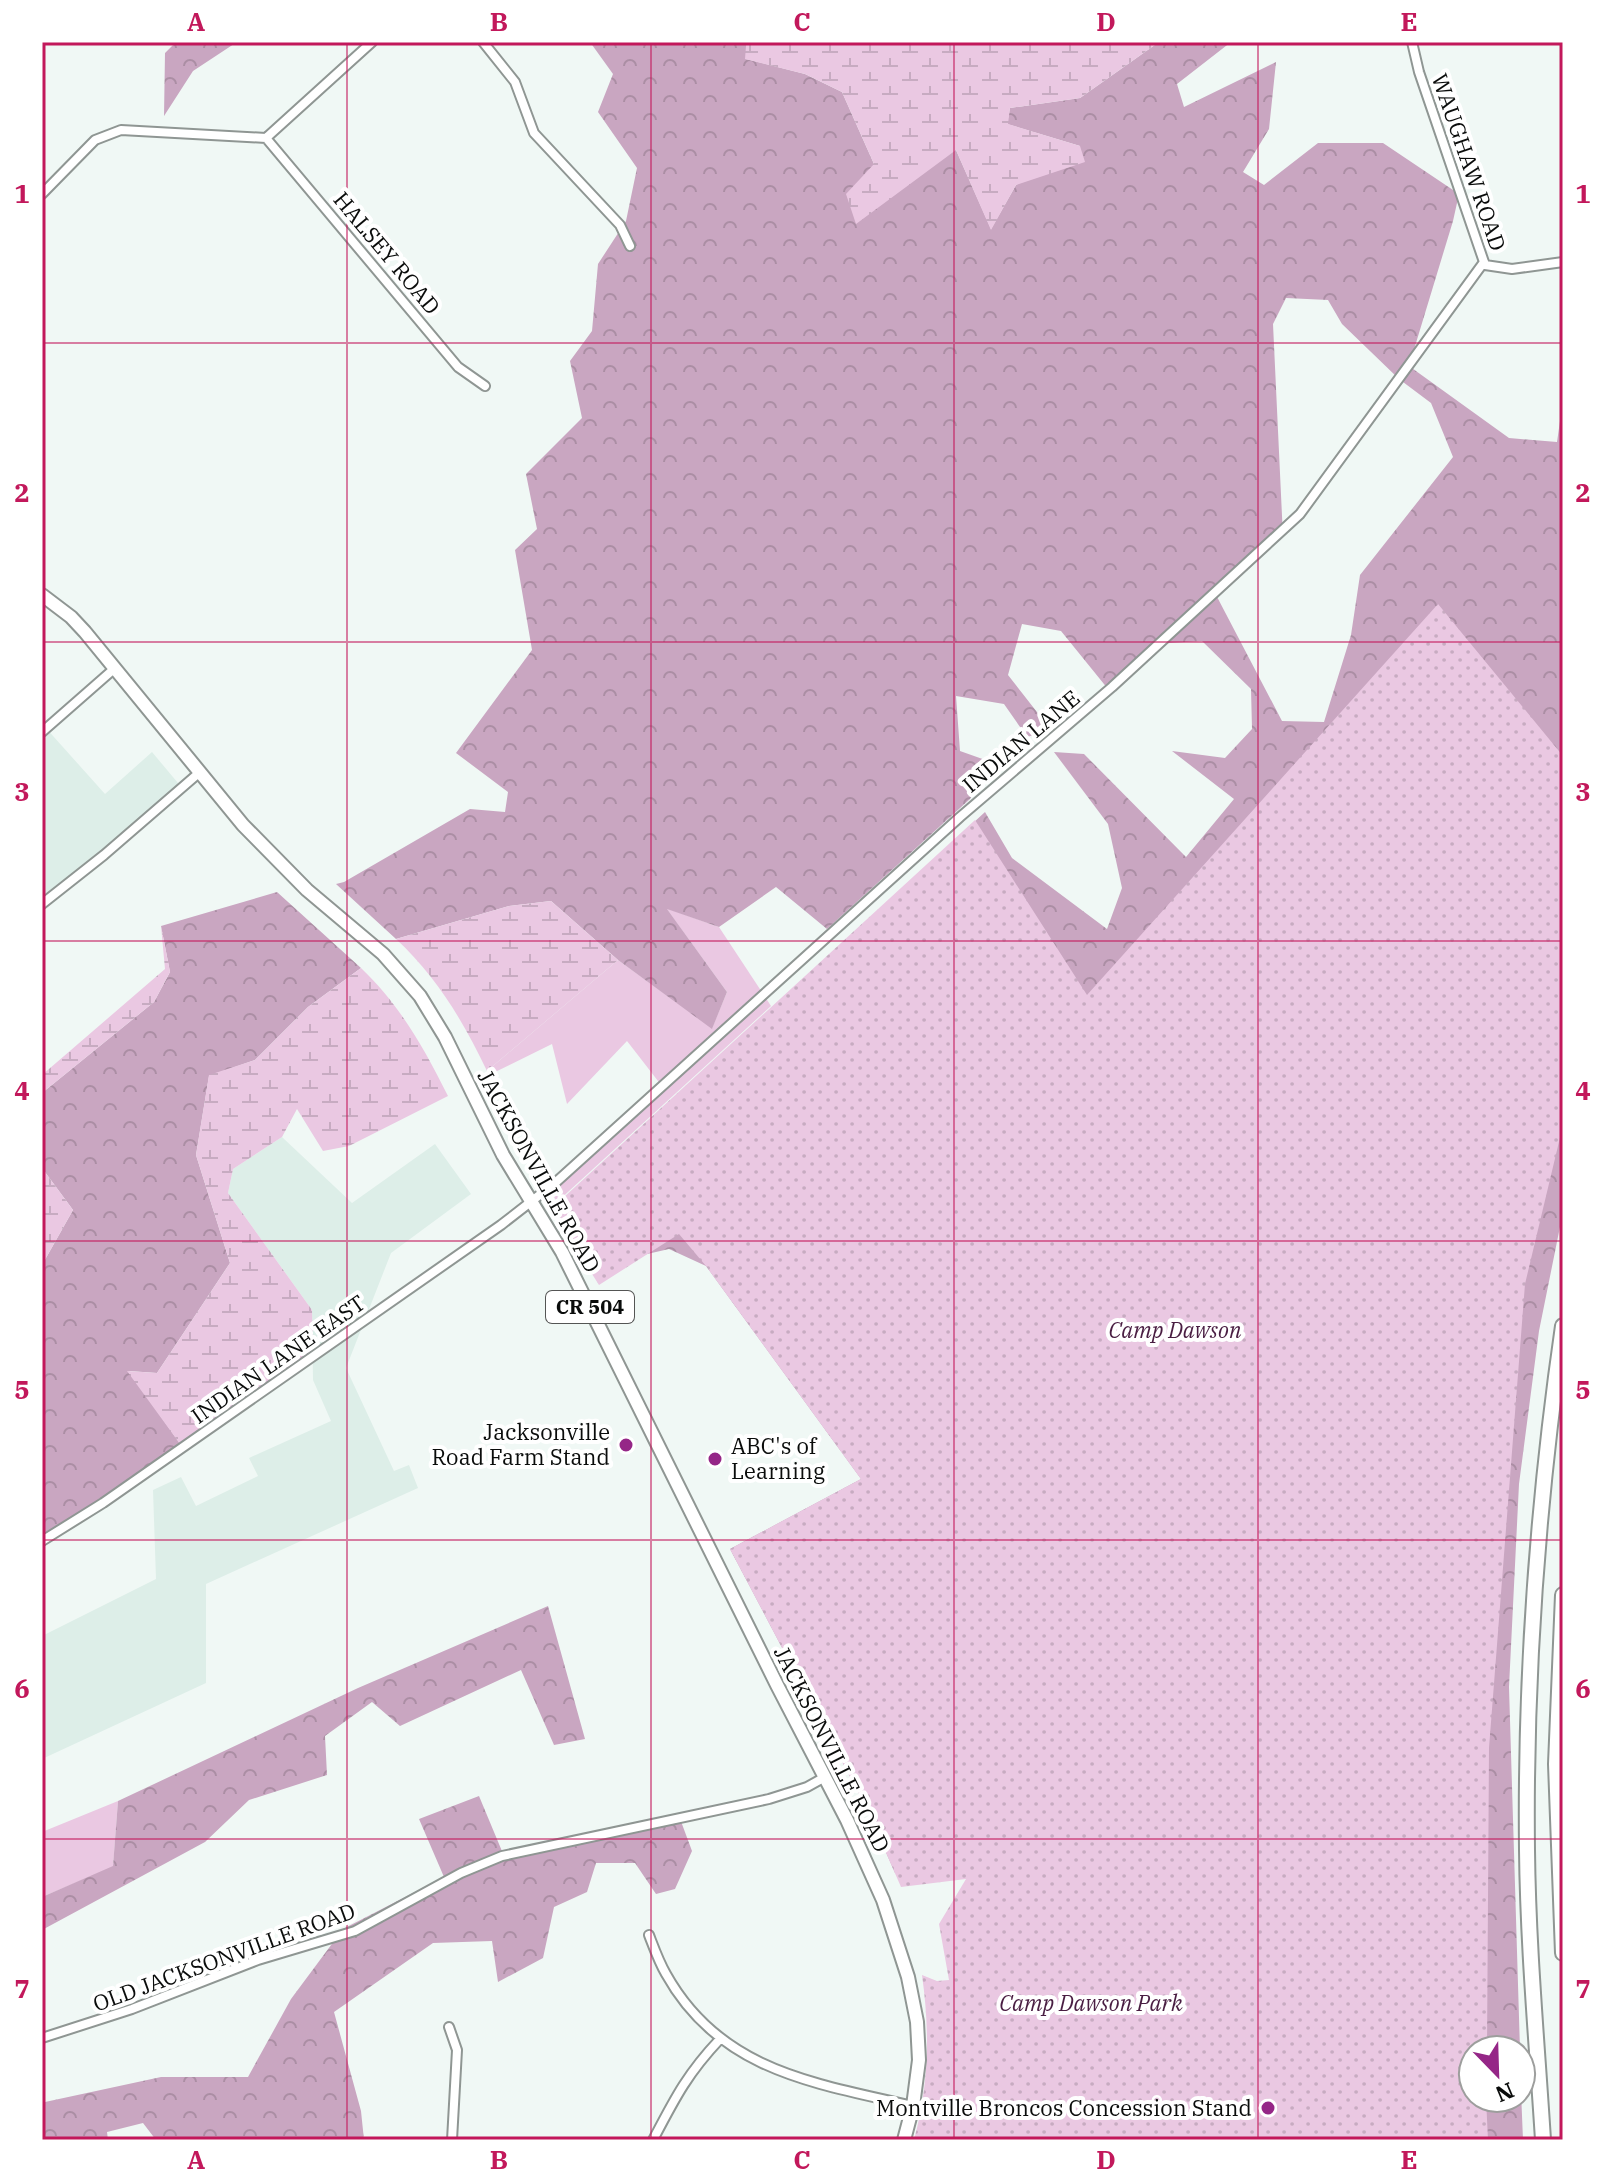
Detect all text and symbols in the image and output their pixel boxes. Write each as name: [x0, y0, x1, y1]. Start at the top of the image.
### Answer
text: A: [187, 4, 205, 38]
text: B: [490, 4, 508, 38]
text: C: [793, 4, 811, 38]
text: D: [1096, 4, 1116, 38]
text: E: [1400, 4, 1418, 38]
street label: WAUGHAW ROAD: [1426, 69, 1513, 254]
text: 1: [14, 176, 30, 210]
text: 1: [1575, 176, 1591, 210]
street label: HALSEY ROAD: [328, 185, 447, 320]
text: 2: [14, 475, 30, 509]
text: 2: [1575, 475, 1591, 509]
street label: INDIAN LANE: [956, 683, 1085, 798]
text: 3: [14, 774, 30, 808]
text: 3: [1575, 774, 1591, 808]
street label: JACKSONVILLE ROAD: [472, 1064, 607, 1277]
text: 4: [14, 1073, 30, 1107]
text: 4: [1575, 1073, 1591, 1107]
street label: INDIAN LANE EAST: [185, 1288, 370, 1430]
road number: CR 504: [546, 1291, 634, 1323]
park label: Camp Dawson: [1109, 1315, 1242, 1344]
text: 5: [14, 1372, 30, 1406]
text: 5: [1575, 1372, 1591, 1406]
place label: Jacksonville Road Farm Stand: [432, 1417, 610, 1471]
place label: ABC's of Learning: [731, 1431, 825, 1485]
marker: Jacksonville Road Farm Stand: [617, 1436, 635, 1454]
marker: ABC's of Learning: [706, 1450, 724, 1468]
street label: JACKSONVILLE ROAD: [768, 1641, 897, 1857]
text: 6: [14, 1671, 30, 1705]
text: 6: [1575, 1671, 1591, 1705]
street label: OLD JACKSONVILLE ROAD: [89, 1896, 359, 2018]
text: 7: [14, 1971, 30, 2005]
text: 7: [1575, 1971, 1591, 2005]
park label: Camp Dawson Park: [999, 1988, 1183, 2017]
north arrow: [1457, 2034, 1537, 2114]
text: N: [1491, 2076, 1519, 2110]
place label: Montville Broncos Concession Stand: [876, 2093, 1252, 2122]
marker: Montville Broncos Concession Stand: [1259, 2099, 1277, 2117]
text: A: [187, 2142, 205, 2176]
text: B: [490, 2142, 508, 2176]
text: C: [793, 2142, 811, 2176]
text: D: [1096, 2142, 1116, 2176]
text: E: [1400, 2142, 1418, 2176]

